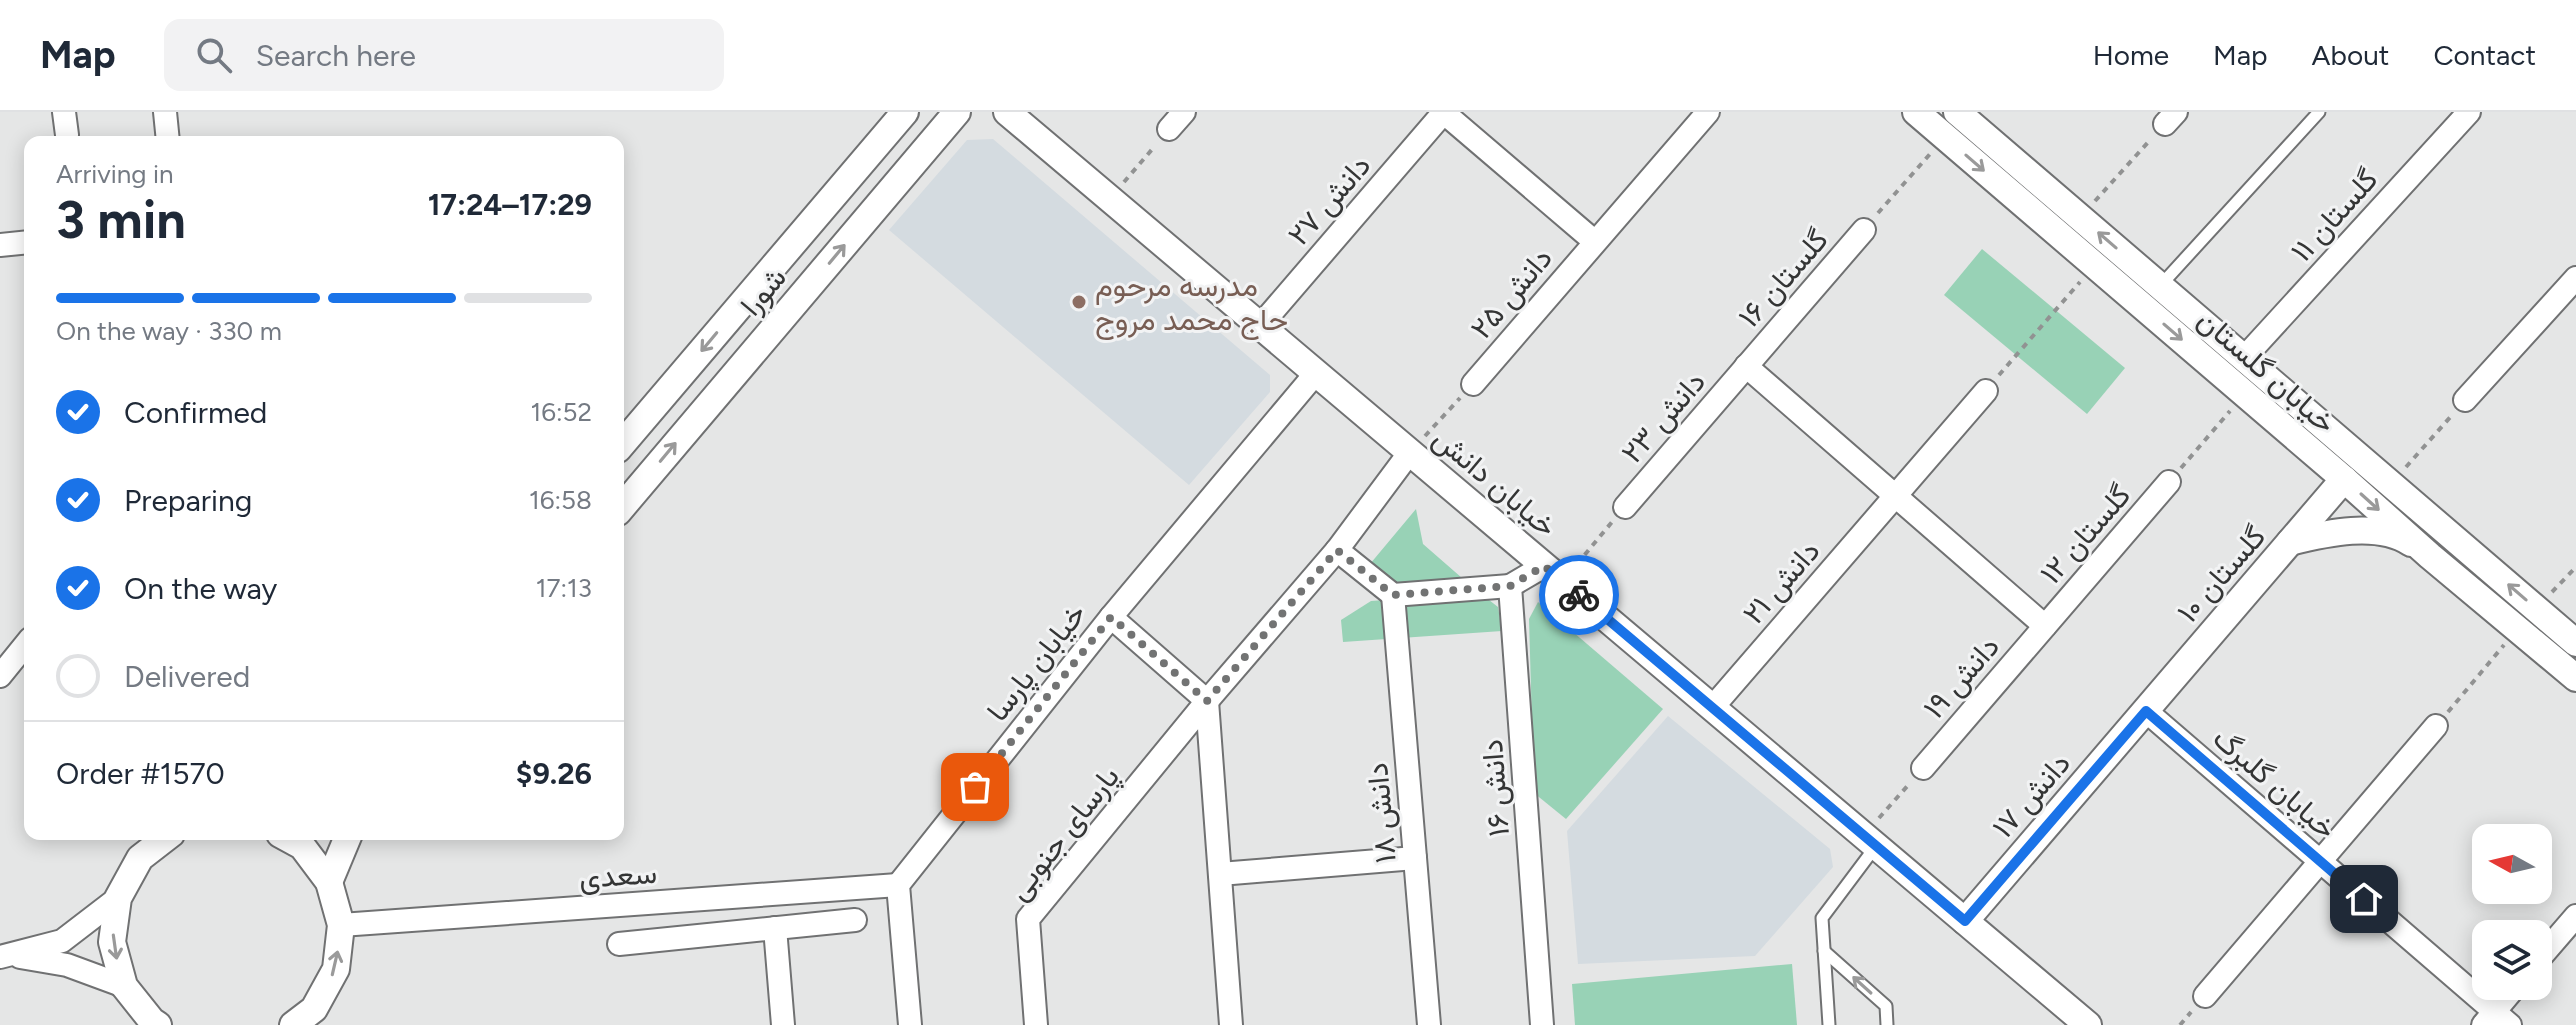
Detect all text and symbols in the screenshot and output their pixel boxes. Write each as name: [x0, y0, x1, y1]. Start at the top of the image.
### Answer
search box: [164, 19, 724, 91]
text: Map: [40, 32, 116, 78]
icon: search: [192, 33, 236, 77]
text: Search here: [256, 37, 416, 74]
text: Home: [2093, 38, 2169, 72]
text: Map: [2213, 38, 2268, 72]
text: About: [2312, 38, 2389, 72]
text: Contact: [2433, 38, 2536, 72]
street label: دانش ۲۷: [1280, 147, 1378, 253]
one-way arrow: [1965, 154, 1985, 172]
text: Arriving in: [56, 158, 174, 190]
street label: گلستان ۱۱: [2283, 161, 2385, 269]
text: 17:24–17:29: [428, 186, 592, 223]
text: 3 min: [56, 189, 186, 251]
street label: گلستان ۱۶: [1730, 221, 1836, 335]
one-way arrow: [2097, 231, 2118, 249]
street label: دانش ۲۵: [1462, 240, 1560, 346]
one-way arrow: [828, 244, 846, 265]
street label: شورا: [732, 259, 794, 323]
place label: مدرسه مرحوم حاج محمد مروج: [1095, 267, 1288, 340]
marker: مدرسه مرحوم حاج محمد مروج: [1070, 293, 1088, 311]
street label: خیابان گلستان: [2190, 301, 2344, 441]
text: On the way · 330 m: [56, 315, 282, 347]
one-way arrow: [2162, 323, 2182, 341]
one-way arrow: [700, 331, 718, 351]
street label: دانش ۲۳: [1613, 363, 1713, 471]
icon: check: [56, 390, 100, 434]
text: Confirmed: [124, 394, 267, 431]
text: 16:52: [530, 396, 592, 428]
street label: خیابان دانش: [1426, 420, 1564, 544]
one-way arrow: [659, 443, 677, 463]
street label: گلستان ۱۲: [2032, 477, 2138, 591]
icon: check: [56, 478, 100, 522]
text: Preparing: [124, 482, 252, 519]
text: 16:58: [529, 484, 592, 516]
one-way arrow: [2359, 493, 2379, 511]
street label: گلستان ۱۰: [2169, 518, 2273, 630]
street label: دانش ۲۱: [1735, 533, 1827, 631]
courier: [1539, 555, 1619, 635]
icon: check: [56, 566, 100, 610]
text: On the way: [124, 570, 277, 607]
text: 17:13: [536, 572, 592, 604]
icon: bike: [1557, 573, 1601, 617]
one-way arrow: [2507, 583, 2527, 601]
street label: خیابان پارسا: [978, 595, 1095, 730]
street label: دانش ۱۹: [1915, 628, 2007, 726]
text: Delivered: [124, 658, 250, 695]
street label: خیابان گلبرگ: [2206, 719, 2344, 847]
street label: دانش ۱۶: [1473, 738, 1517, 838]
street label: دانش ۱۷: [1984, 745, 2078, 845]
pin: [941, 753, 1009, 821]
text: Order #1570: [56, 755, 225, 792]
text: $9.26: [516, 755, 592, 792]
street label: پارسای جنوبی: [999, 759, 1128, 909]
street label: دانش ۱۸: [1358, 761, 1404, 865]
icon: bag: [953, 765, 997, 809]
north arrow: [2472, 824, 2552, 904]
map controls: [2472, 824, 2552, 1000]
street label: سعدی: [578, 854, 658, 896]
pin: [2330, 865, 2398, 933]
icon: home: [2342, 877, 2386, 921]
button: layers: [2472, 920, 2552, 1000]
one-way arrow: [108, 933, 123, 959]
one-way arrow: [328, 950, 343, 976]
one-way arrow: [1852, 976, 1872, 994]

